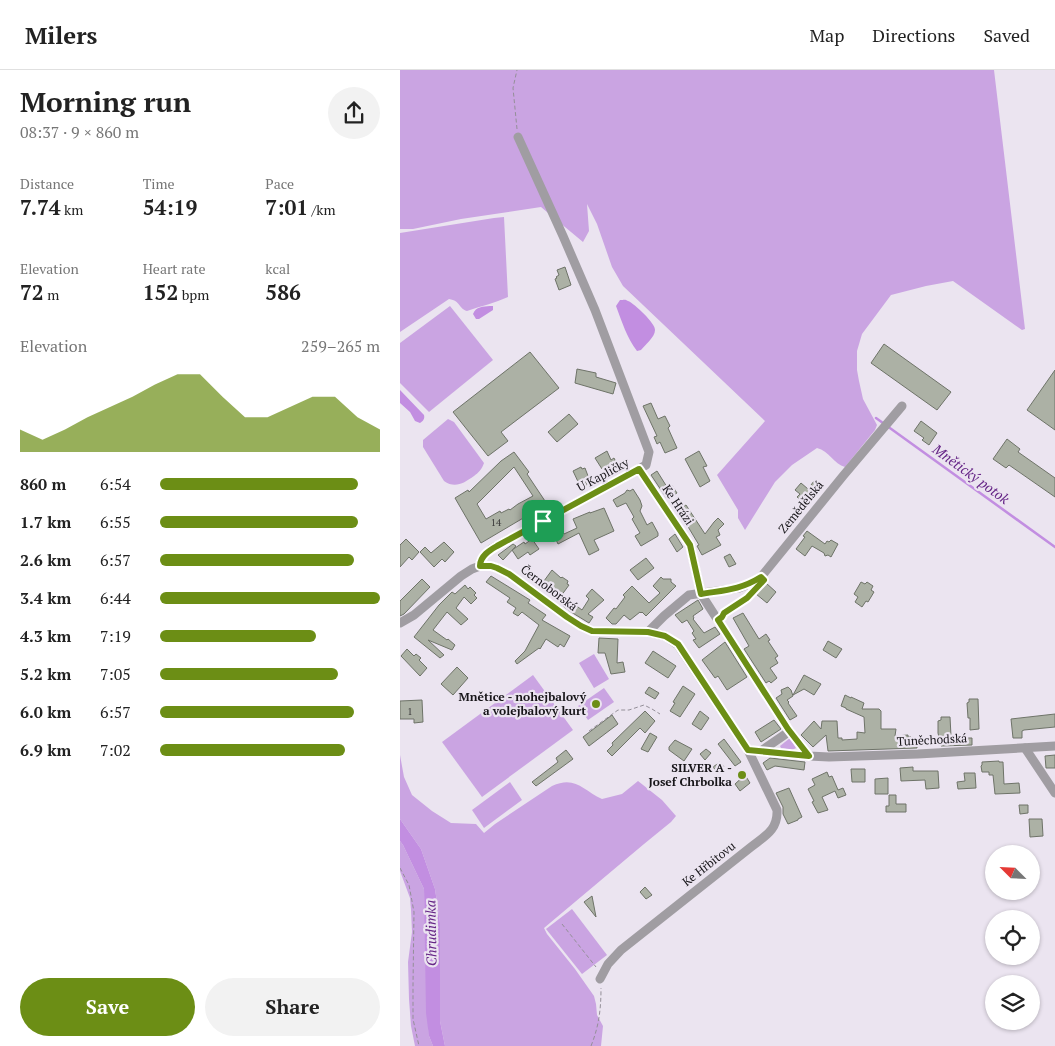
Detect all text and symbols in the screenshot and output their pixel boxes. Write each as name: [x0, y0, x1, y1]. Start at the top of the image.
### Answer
text: Milers: [25, 19, 97, 51]
text: Map: [809, 23, 844, 47]
text: Directions: [872, 23, 955, 47]
text: Saved: [983, 23, 1030, 47]
text: Morning run: [20, 83, 191, 120]
button: share: [328, 87, 380, 139]
text: 08:37 · 9 × 860 m: [20, 121, 139, 143]
text: Distance: [20, 174, 74, 193]
text: Time: [143, 174, 175, 193]
text: Pace: [265, 174, 294, 193]
text: 7.74: [20, 193, 61, 221]
text: 54:19: [143, 193, 197, 221]
text: 7:01: [265, 193, 308, 221]
text: km: [61, 200, 83, 219]
text: /km: [308, 200, 336, 219]
text: Elevation: [20, 259, 79, 278]
text: Heart rate: [143, 259, 206, 278]
text: kcal: [265, 259, 290, 278]
text: 72: [20, 278, 44, 306]
text: 152: [143, 278, 178, 306]
text: 586: [265, 278, 301, 306]
text: m: [44, 285, 59, 304]
text: bpm: [178, 285, 209, 304]
text: Elevation: [20, 335, 87, 357]
text: 259–265 m: [301, 335, 380, 357]
water label: Mnětický potok: [928, 439, 1014, 508]
street label: U Kapličky: [574, 454, 632, 494]
text: 860 m: [20, 473, 66, 495]
text: 6:54: [100, 473, 131, 495]
street label: Zemědělská: [775, 477, 826, 536]
street label: Ke Hrázi: [660, 482, 697, 528]
pin: [522, 500, 564, 542]
icon: arrive: [529, 507, 557, 535]
text: 1.7 km: [20, 511, 71, 533]
text: 6:55: [100, 511, 131, 533]
house number: 14: [491, 516, 502, 529]
text: 2.6 km: [20, 549, 71, 571]
text: 6:57: [100, 549, 131, 571]
street label: Černoborská: [518, 561, 581, 614]
text: 3.4 km: [20, 587, 71, 609]
text: 6:44: [100, 587, 131, 609]
text: 4.3 km: [20, 625, 71, 647]
text: 7:19: [100, 625, 131, 647]
text: 5.2 km: [20, 663, 71, 685]
text: 7:05: [100, 663, 131, 685]
place label: Mnětice - nohejbalový a volejbalový kurt: [459, 689, 587, 718]
marker: Mnětice - nohejbalový a volejbalový kurt: [590, 698, 602, 710]
text: 6.0 km: [20, 701, 71, 723]
text: 6:57: [100, 701, 131, 723]
house number: 1: [407, 705, 413, 718]
street label: Tuněchodská: [896, 730, 968, 749]
text: 6.9 km: [20, 739, 71, 761]
text: 7:02: [100, 739, 131, 761]
place label: SILVER A - Josef Chrbolka: [648, 760, 732, 789]
marker: SILVER A - Josef Chrbolka: [736, 769, 748, 781]
street label: Ke Hřbitovu: [679, 838, 738, 889]
north arrow: [985, 845, 1040, 900]
map controls: [985, 845, 1040, 1030]
water label: Chrudimka: [420, 900, 441, 966]
button: locate: [985, 910, 1040, 965]
button: layers: [985, 975, 1040, 1030]
button: Save: [20, 978, 195, 1036]
button: Share: [205, 978, 380, 1036]

